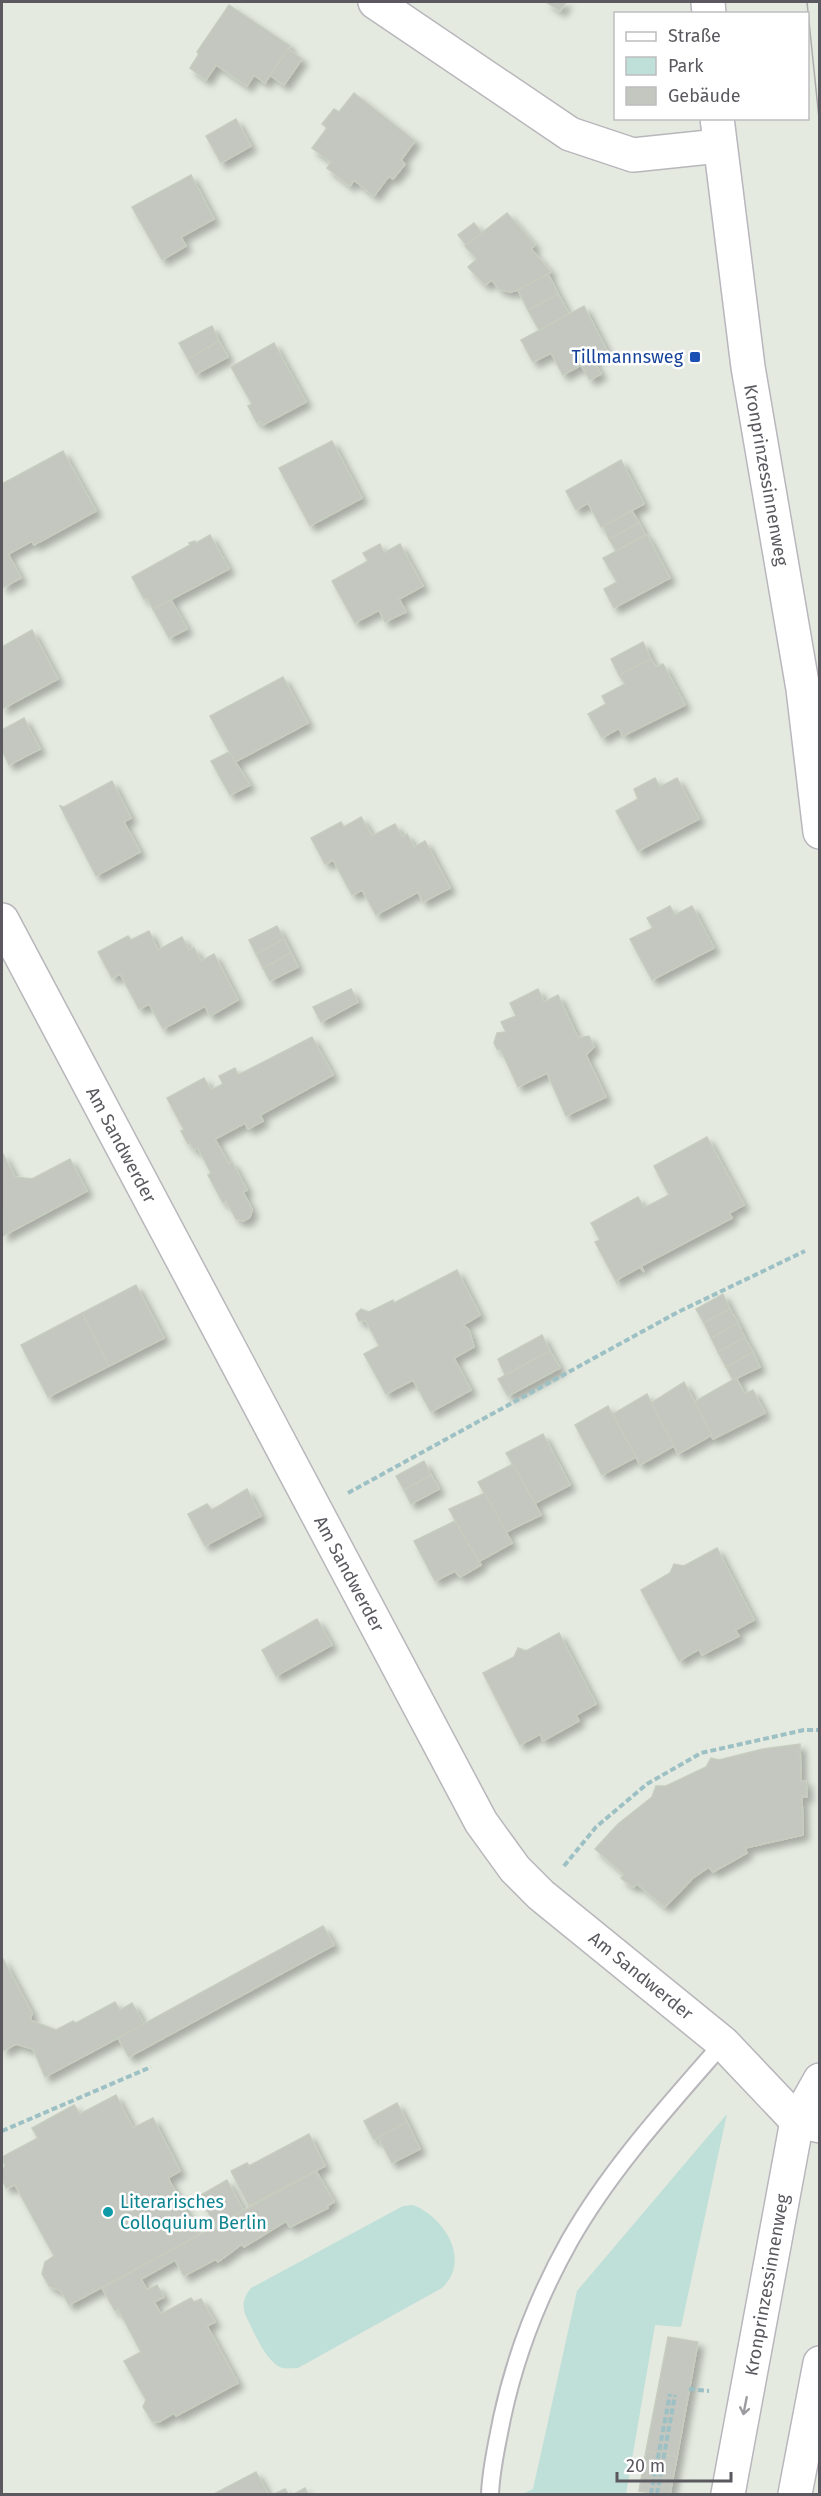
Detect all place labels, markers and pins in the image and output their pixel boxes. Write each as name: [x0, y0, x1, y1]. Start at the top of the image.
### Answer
place label: Tillmannsweg: [571, 346, 684, 368]
marker: Tillmannsweg: [688, 350, 702, 364]
place label: Literarisches Colloquium Berlin: [120, 2191, 267, 2234]
marker: Literarisches Colloquium Berlin: [101, 2205, 115, 2219]

